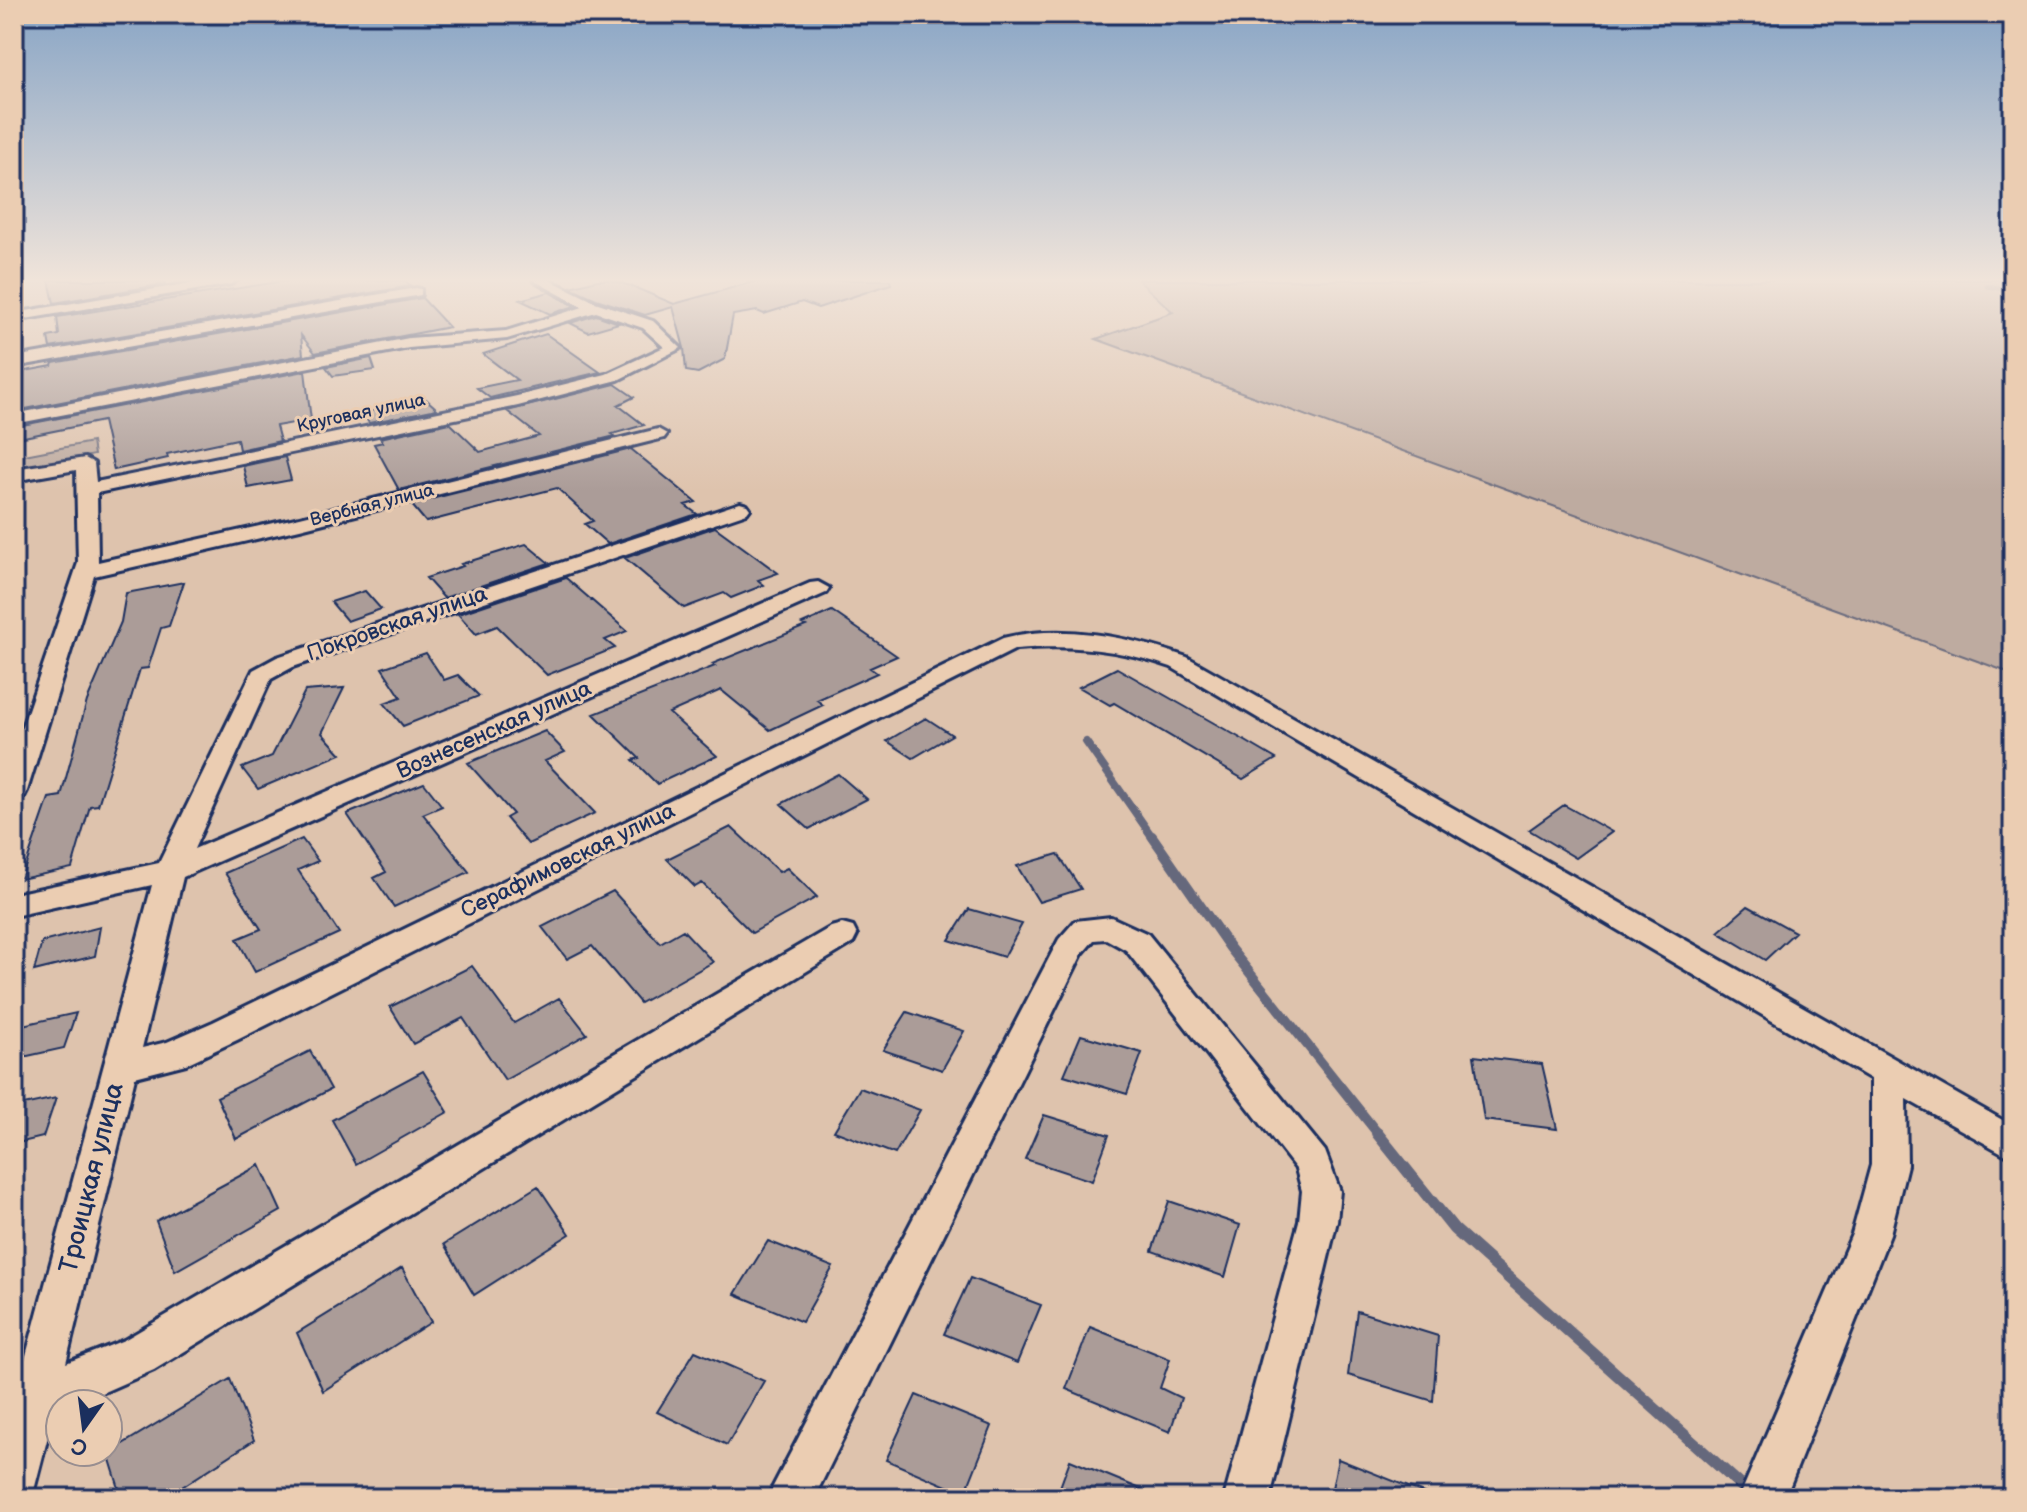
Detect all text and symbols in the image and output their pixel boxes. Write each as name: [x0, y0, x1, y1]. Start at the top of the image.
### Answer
street label: Круговая улица: [295, 389, 427, 437]
street label: Вербная улица: [308, 479, 436, 531]
street label: Покровская улица: [303, 580, 491, 668]
street label: Вознесенская улица: [392, 675, 596, 785]
street label: Серафимовская улица: [457, 797, 679, 925]
street label: Троицкая улица: [53, 1079, 131, 1277]
north arrow: [44, 1388, 124, 1468]
text: С: [69, 1431, 90, 1461]

